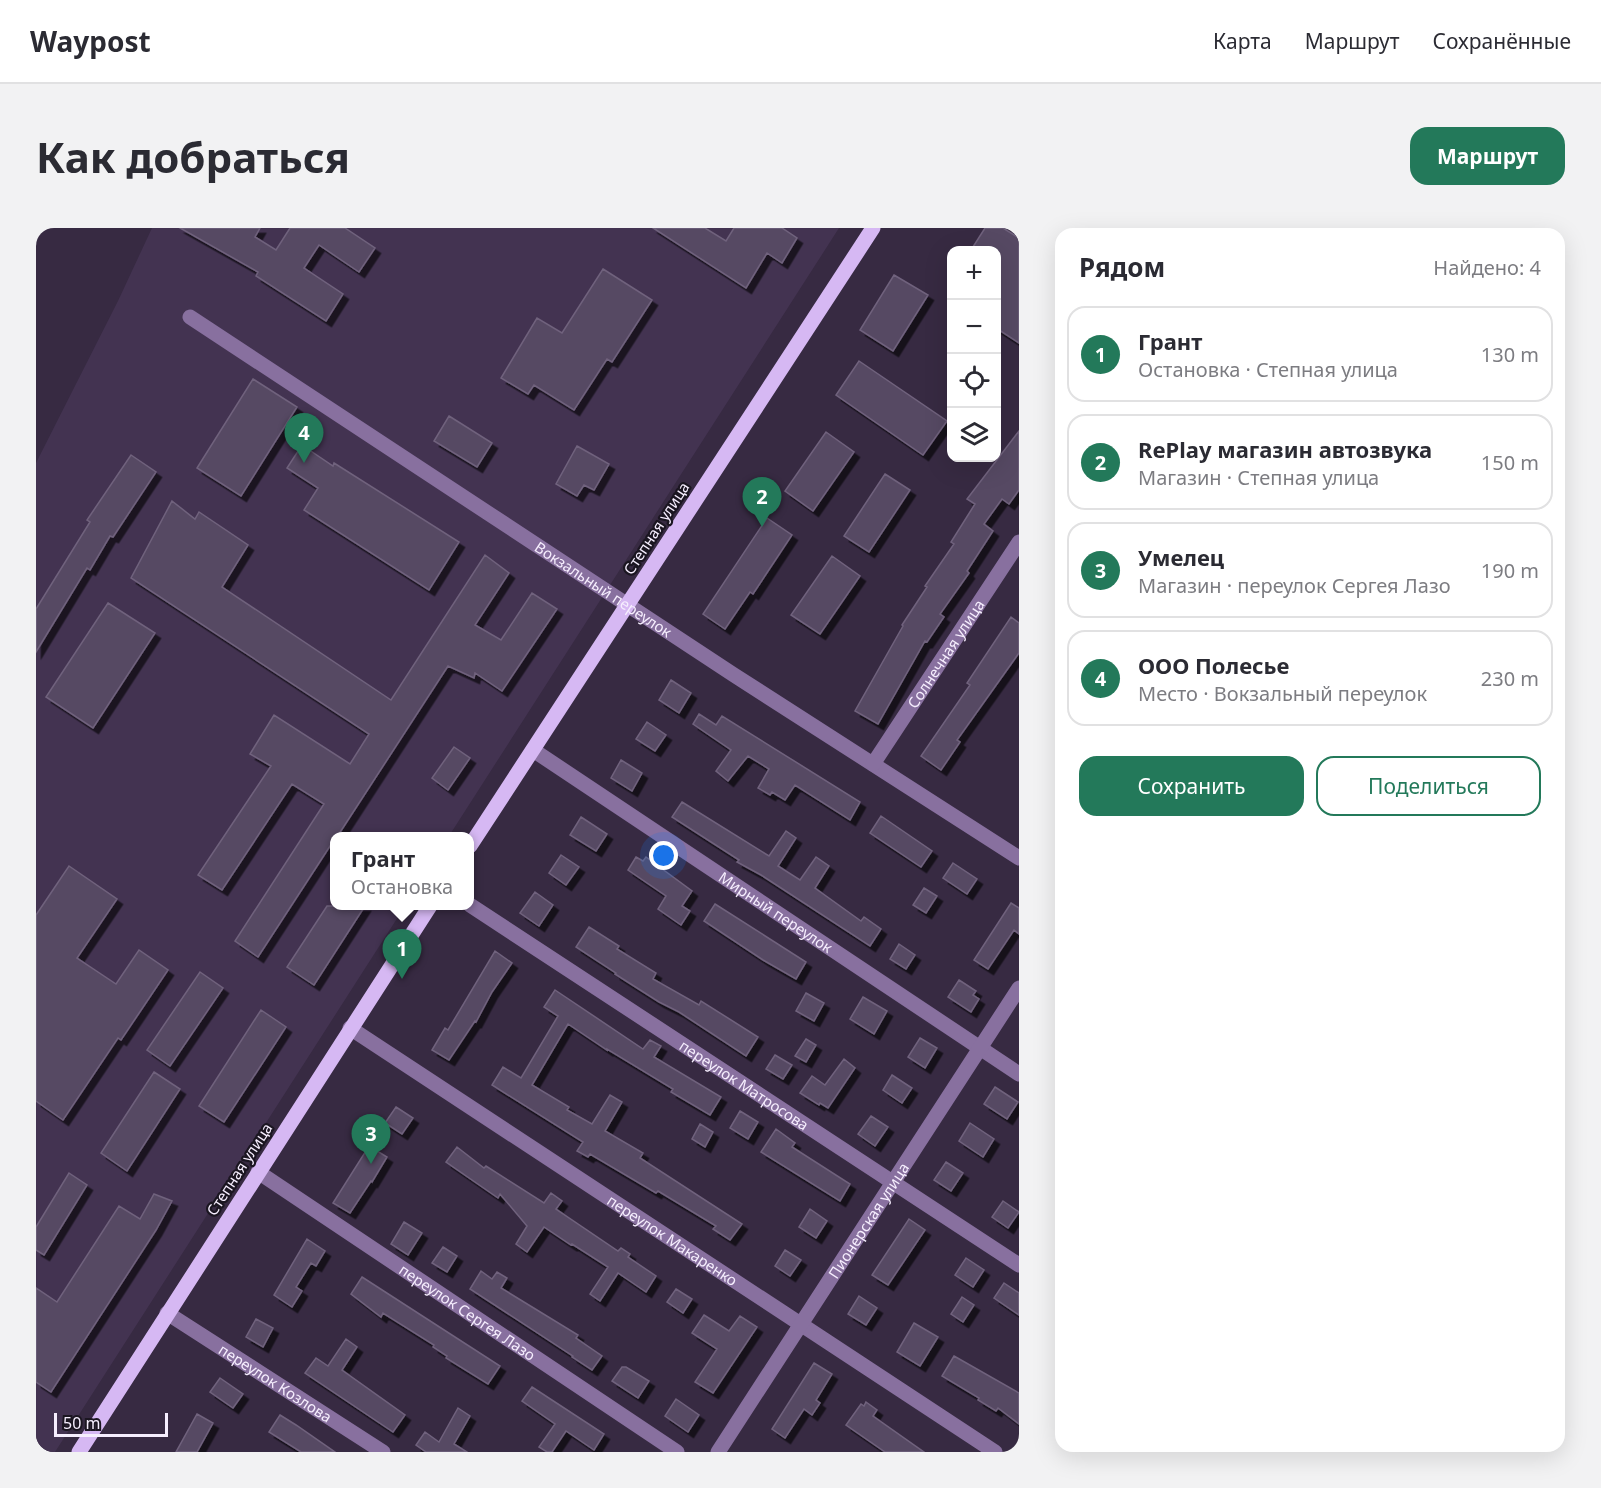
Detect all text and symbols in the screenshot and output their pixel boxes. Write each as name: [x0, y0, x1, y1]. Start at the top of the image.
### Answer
text: Waypost: [30, 22, 151, 60]
text: Карта: [1213, 27, 1272, 55]
text: Маршрут: [1305, 27, 1400, 55]
text: Сохранённые: [1433, 27, 1571, 55]
button: Маршрут: [1410, 127, 1565, 185]
text: Как добраться: [36, 128, 350, 185]
map controls: [947, 246, 1001, 462]
button: +: [947, 246, 1001, 300]
text: Рядом: [1079, 249, 1165, 285]
text: Найдено: 4: [1433, 254, 1541, 281]
button: −: [947, 300, 1001, 354]
text: Грант: [1138, 326, 1202, 356]
text: 1: [1095, 341, 1106, 368]
text: 130 m: [1481, 341, 1539, 368]
button: locate: [947, 354, 1001, 408]
text: Остановка · Степная улица: [1138, 356, 1398, 383]
button: layers: [947, 408, 1001, 462]
pin: 4: [284, 414, 324, 463]
text: RePlay магазин автозвука: [1138, 434, 1432, 464]
text: 2: [1095, 449, 1106, 476]
text: 150 m: [1481, 449, 1539, 476]
text: Магазин · Степная улица: [1138, 464, 1379, 491]
street label: Степная улица: [619, 478, 693, 578]
pin: 2: [742, 478, 782, 527]
street label: Вокзальный переулок: [531, 537, 676, 641]
text: Умелец: [1138, 542, 1224, 572]
text: 3: [1095, 557, 1106, 584]
text: 190 m: [1481, 557, 1539, 584]
text: Магазин · переулок Сергея Лазо: [1138, 572, 1451, 599]
street label: Солнечная улица: [902, 595, 989, 712]
text: ООО Полесье: [1138, 650, 1289, 680]
text: 4: [1095, 665, 1106, 692]
text: 230 m: [1481, 665, 1539, 692]
text: Место · Вокзальный переулок: [1138, 680, 1427, 707]
button: Сохранить: [1079, 756, 1304, 816]
button: Поделиться: [1316, 756, 1541, 816]
popup: [330, 832, 474, 910]
your location: [649, 841, 678, 870]
text: Грант: [351, 843, 415, 873]
street label: Мирный переулок: [715, 867, 837, 957]
text: Остановка: [351, 873, 453, 900]
pin: 1: [382, 930, 422, 979]
street label: переулок Матросова: [676, 1035, 813, 1135]
pin: 3: [352, 1114, 390, 1164]
street label: Степная улица: [202, 1119, 276, 1219]
street label: Пионерская улица: [823, 1159, 913, 1282]
street label: переулок Макаренко: [604, 1190, 742, 1290]
street label: переулок Сергея Лазо: [395, 1259, 540, 1365]
street label: переулок Козлова: [215, 1339, 336, 1427]
scale bar: [54, 1410, 168, 1438]
text: 50 m: [63, 1412, 100, 1434]

